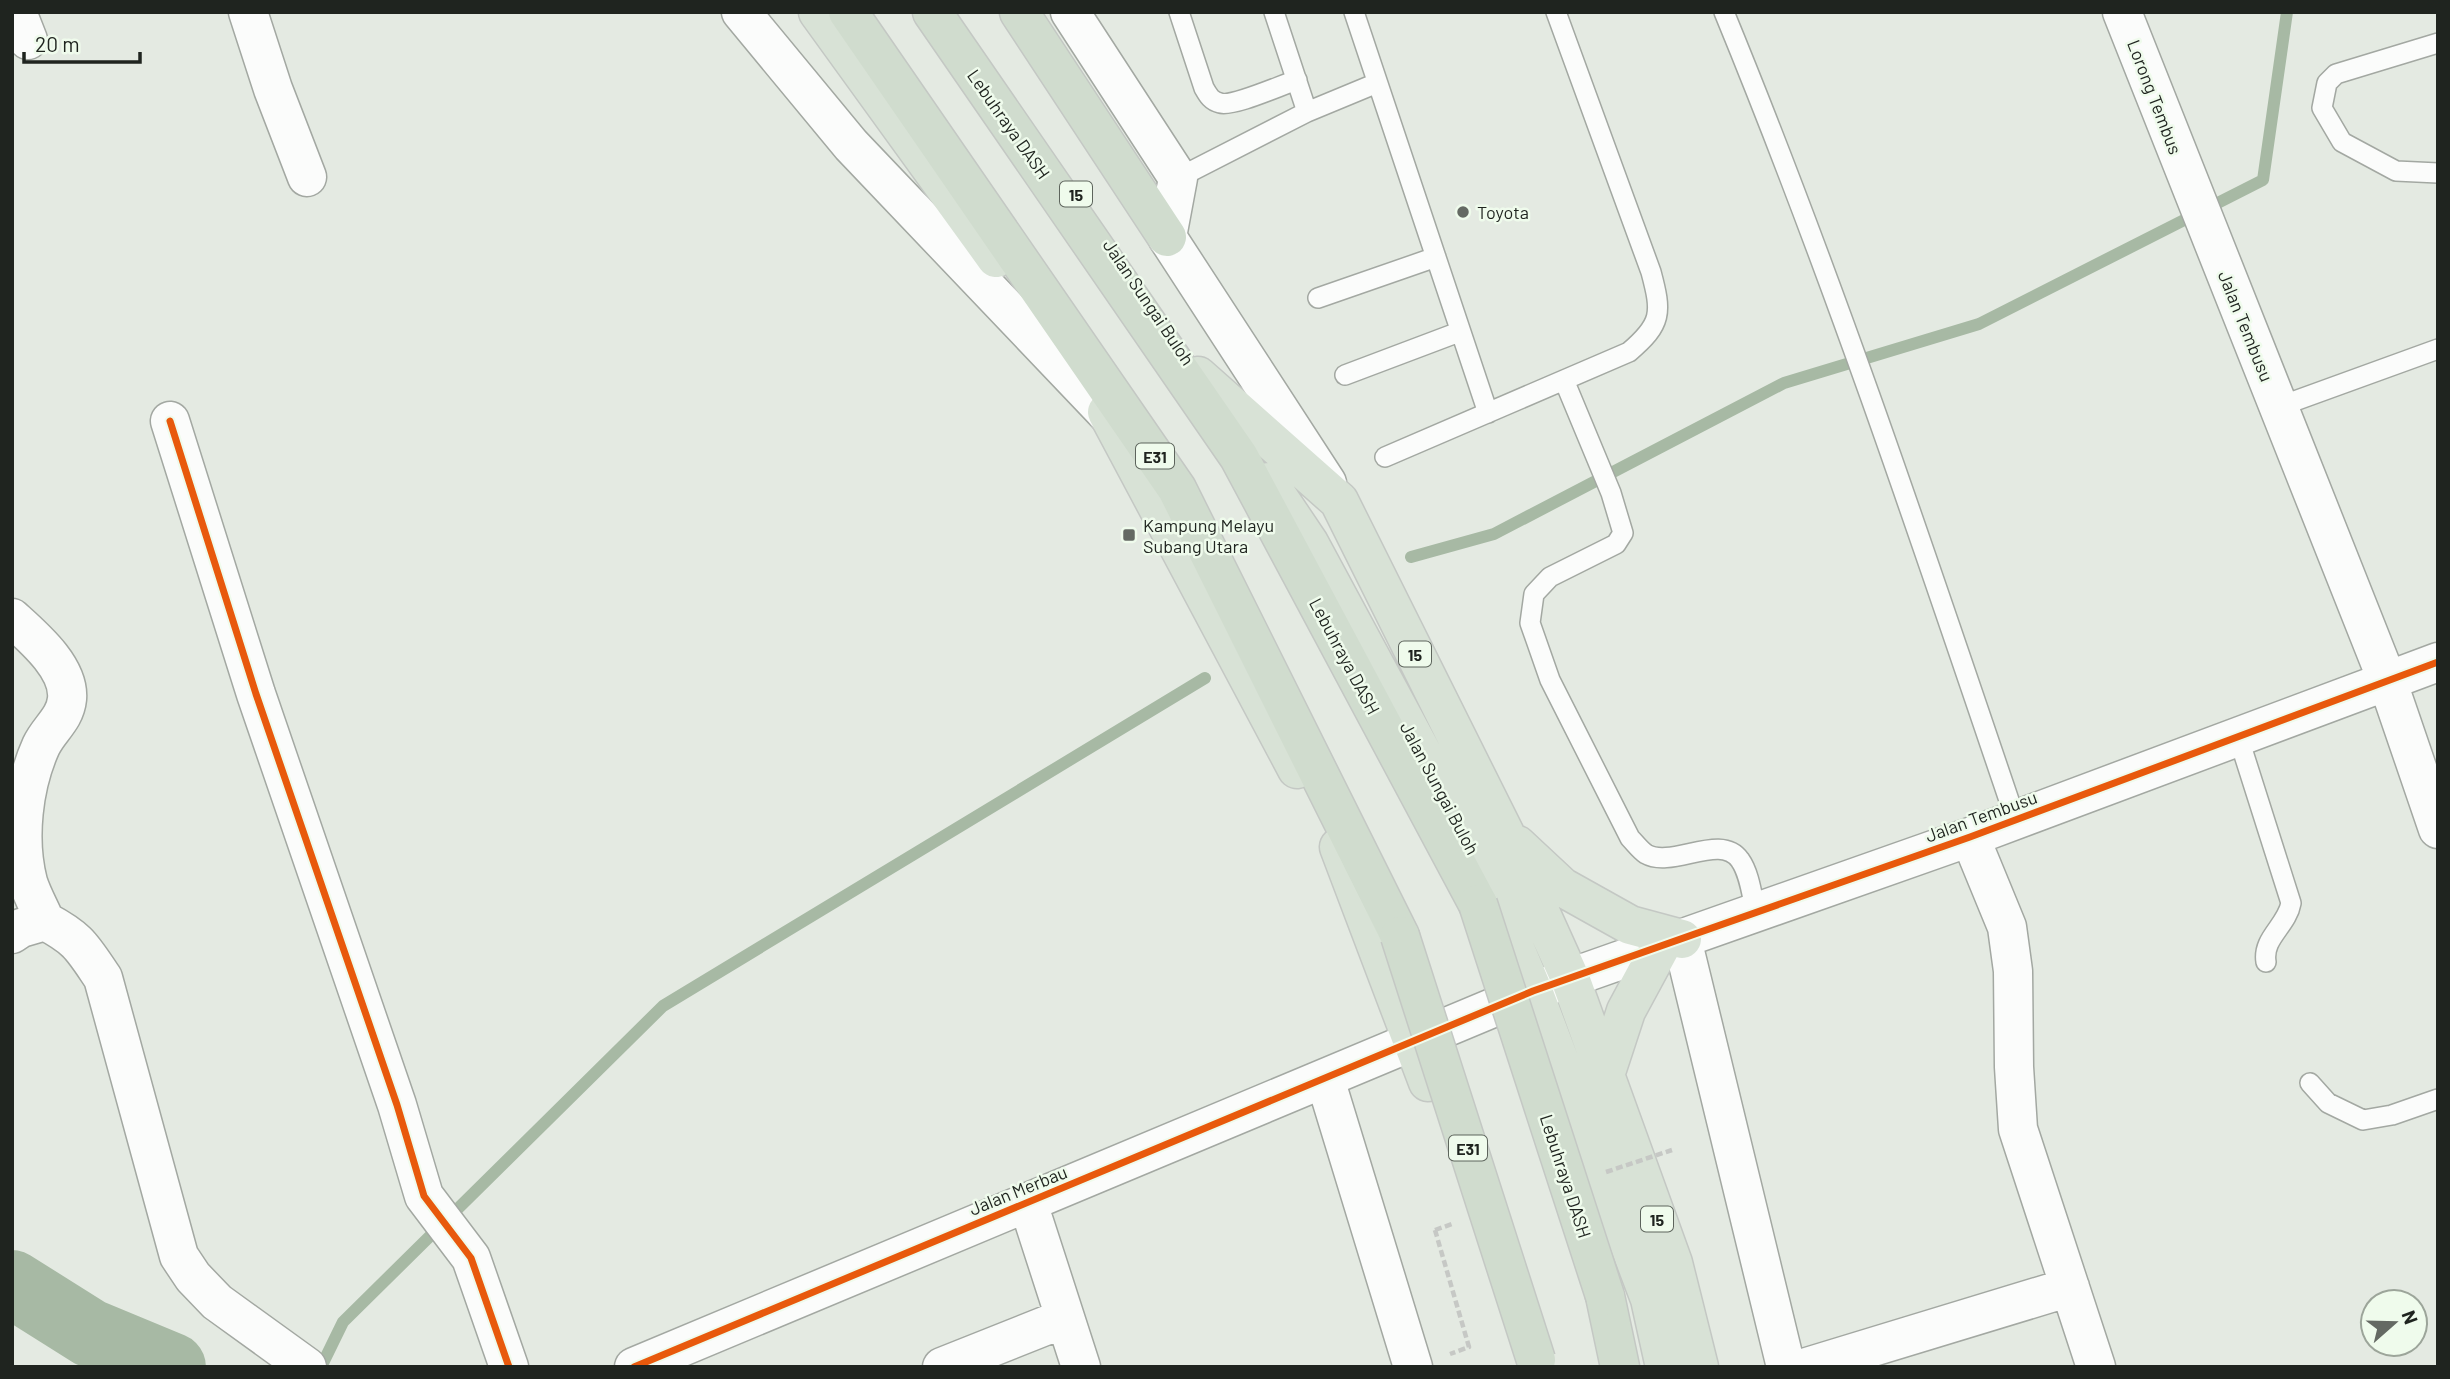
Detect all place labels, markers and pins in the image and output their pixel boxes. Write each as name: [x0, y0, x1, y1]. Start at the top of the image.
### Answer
place label: Toyota: [1477, 201, 1529, 223]
marker: Toyota: [1455, 204, 1471, 220]
place label: Kampung Melayu Subang Utara: [1143, 514, 1274, 557]
marker: Kampung Melayu Subang Utara: [1121, 527, 1137, 543]

